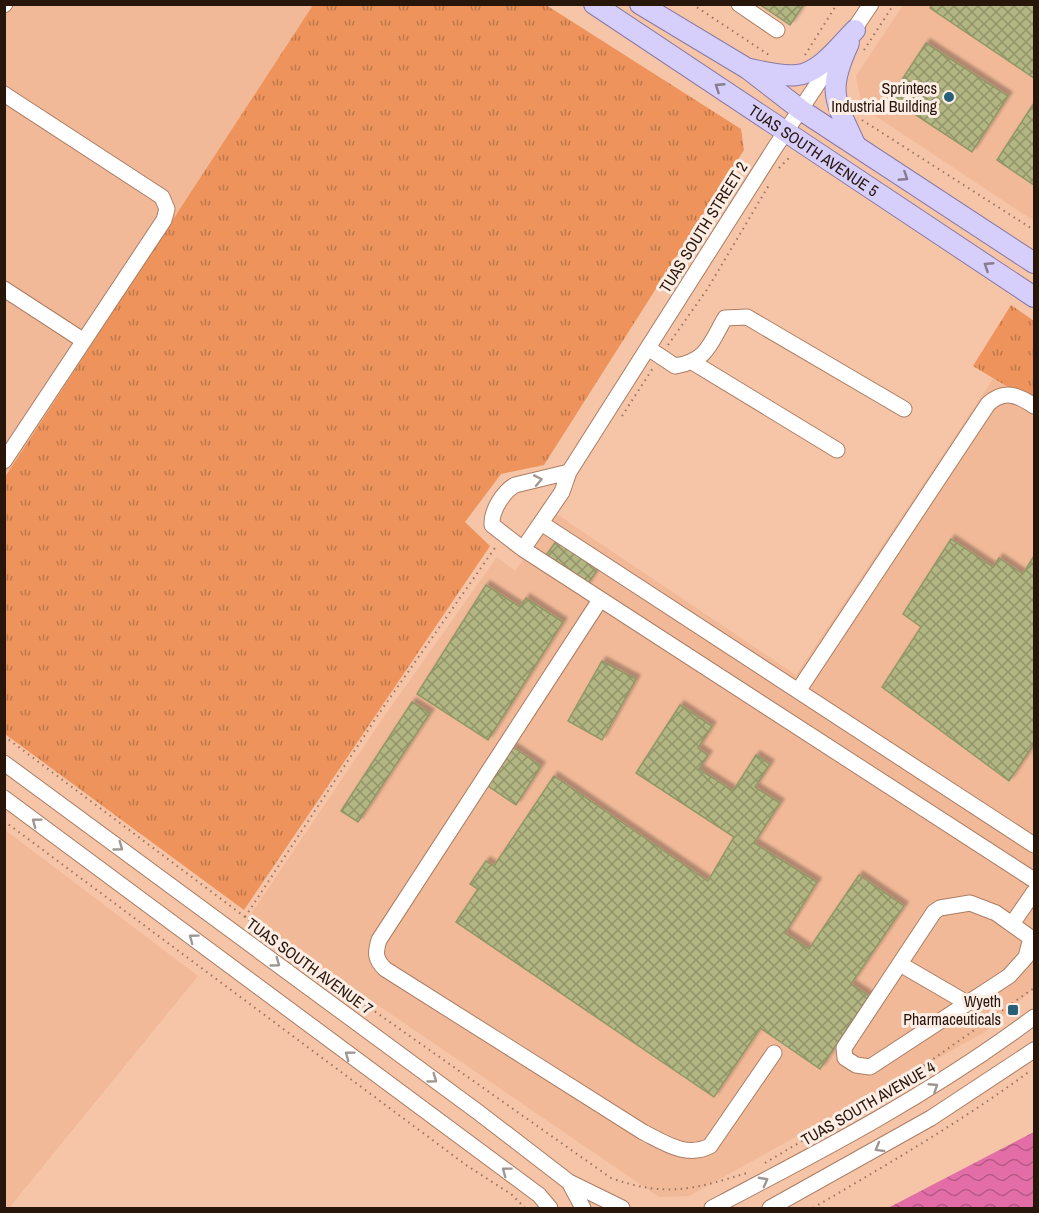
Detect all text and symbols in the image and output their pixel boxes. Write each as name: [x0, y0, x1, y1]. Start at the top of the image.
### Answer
place label: Sprintecs Industrial Building: [831, 77, 938, 117]
one-way arrow: [715, 83, 726, 94]
marker: Sprintecs Industrial Building: [942, 90, 956, 104]
street label: TUAS SOUTH AVENUE 5: [745, 99, 883, 202]
street label: TUAS SOUTH STREET 2: [654, 157, 752, 297]
one-way arrow: [898, 170, 908, 182]
one-way arrow: [983, 262, 994, 273]
one-way arrow: [533, 474, 543, 487]
one-way arrow: [32, 818, 43, 829]
one-way arrow: [113, 840, 124, 851]
street label: TUAS SOUTH AVENUE 7: [242, 913, 378, 1019]
one-way arrow: [188, 935, 199, 946]
one-way arrow: [270, 956, 281, 967]
place label: Wyeth Pharmaceuticals: [903, 990, 1001, 1030]
marker: Wyeth Pharmaceuticals: [1006, 1003, 1020, 1017]
one-way arrow: [345, 1051, 356, 1062]
street label: TUAS SOUTH AVENUE 4: [797, 1056, 939, 1150]
one-way arrow: [426, 1071, 437, 1082]
one-way arrow: [928, 1082, 938, 1094]
one-way arrow: [875, 1141, 885, 1153]
one-way arrow: [501, 1167, 512, 1178]
one-way arrow: [757, 1177, 768, 1188]

